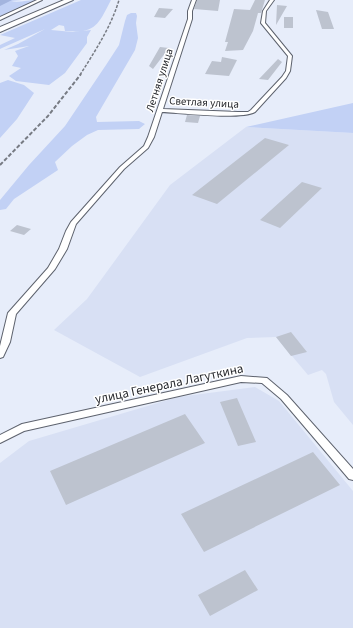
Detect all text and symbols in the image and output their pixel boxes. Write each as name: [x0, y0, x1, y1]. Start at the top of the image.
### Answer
street label: Летняя улица: [142, 47, 177, 114]
street label: Светлая улица: [169, 93, 239, 112]
street label: улица Генерала Лагуткина: [93, 359, 245, 409]

